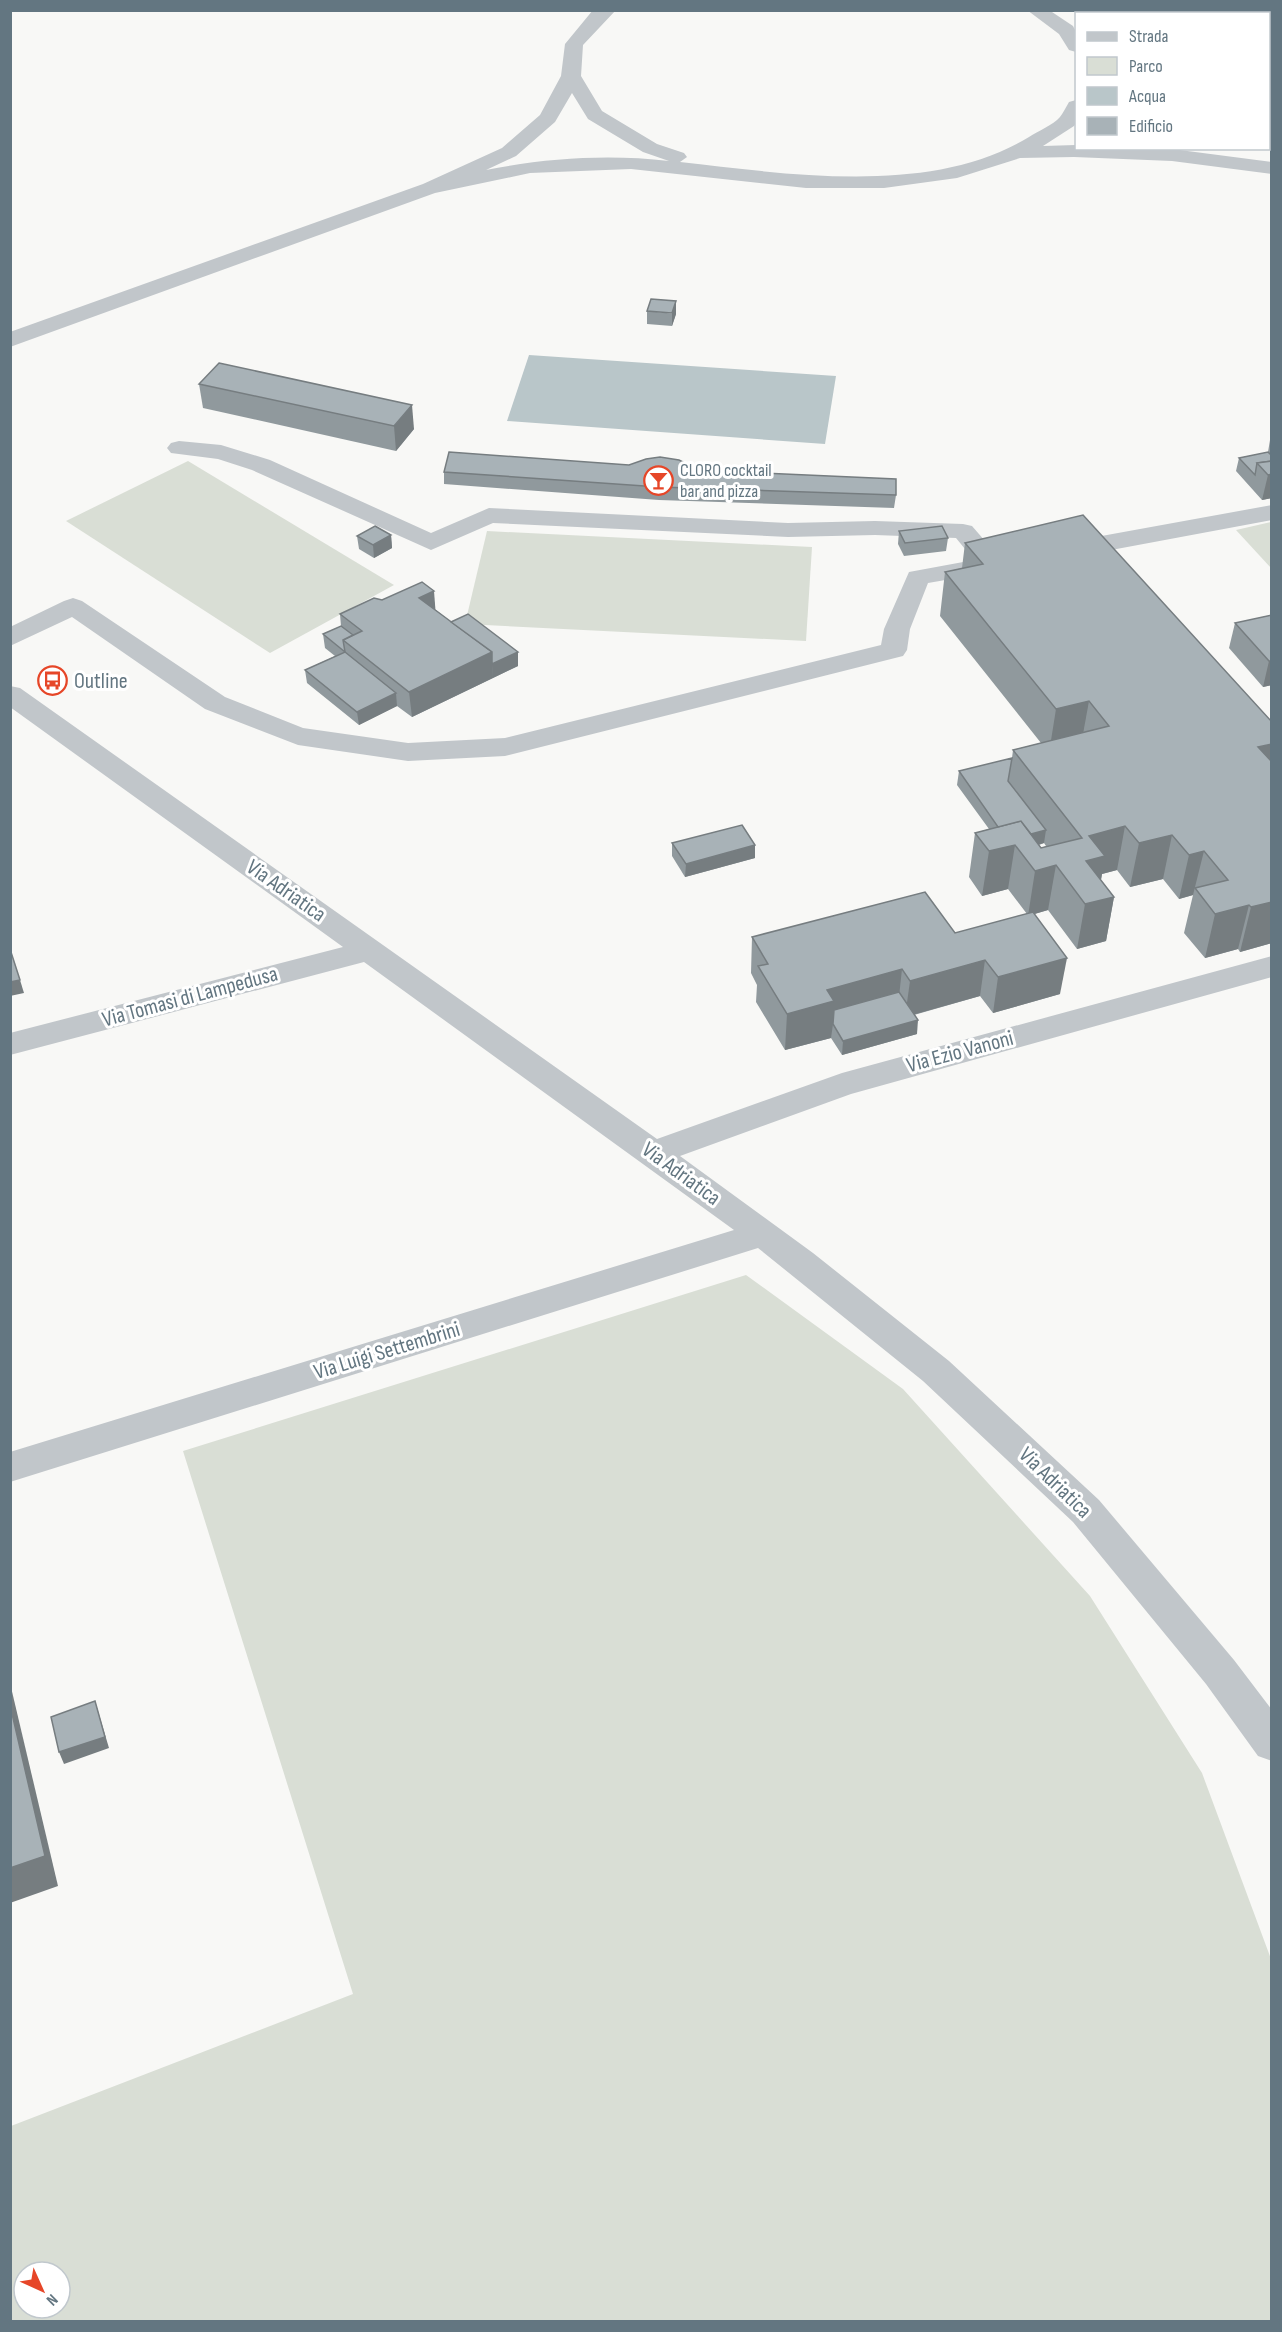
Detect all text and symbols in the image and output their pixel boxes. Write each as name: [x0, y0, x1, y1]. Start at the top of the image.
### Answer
legend: [1075, 12, 1270, 150]
text: Strada: [1129, 26, 1169, 47]
text: Parco: [1129, 56, 1163, 77]
text: Acqua: [1128, 86, 1166, 107]
text: Edificio: [1129, 116, 1173, 137]
place label: CLORO cocktail bar and pizza: [680, 460, 772, 502]
bar icon: CLORO cocktail bar and pizza: [643, 464, 675, 496]
bus stop icon: Outline: [37, 665, 69, 697]
place label: Outline: [74, 668, 128, 695]
street label: Via Adriatica: [241, 854, 331, 928]
street label: Via Tomasi di Lampedusa: [99, 961, 281, 1033]
street label: Via Ezio Vanoni: [904, 1025, 1016, 1079]
street label: Via Adriatica: [636, 1136, 726, 1212]
street label: Via Luigi Settembrini: [311, 1316, 463, 1386]
street label: Via Adriatica: [1013, 1442, 1097, 1524]
north arrow: [12, 2260, 72, 2320]
text: N: [42, 2290, 61, 2309]

